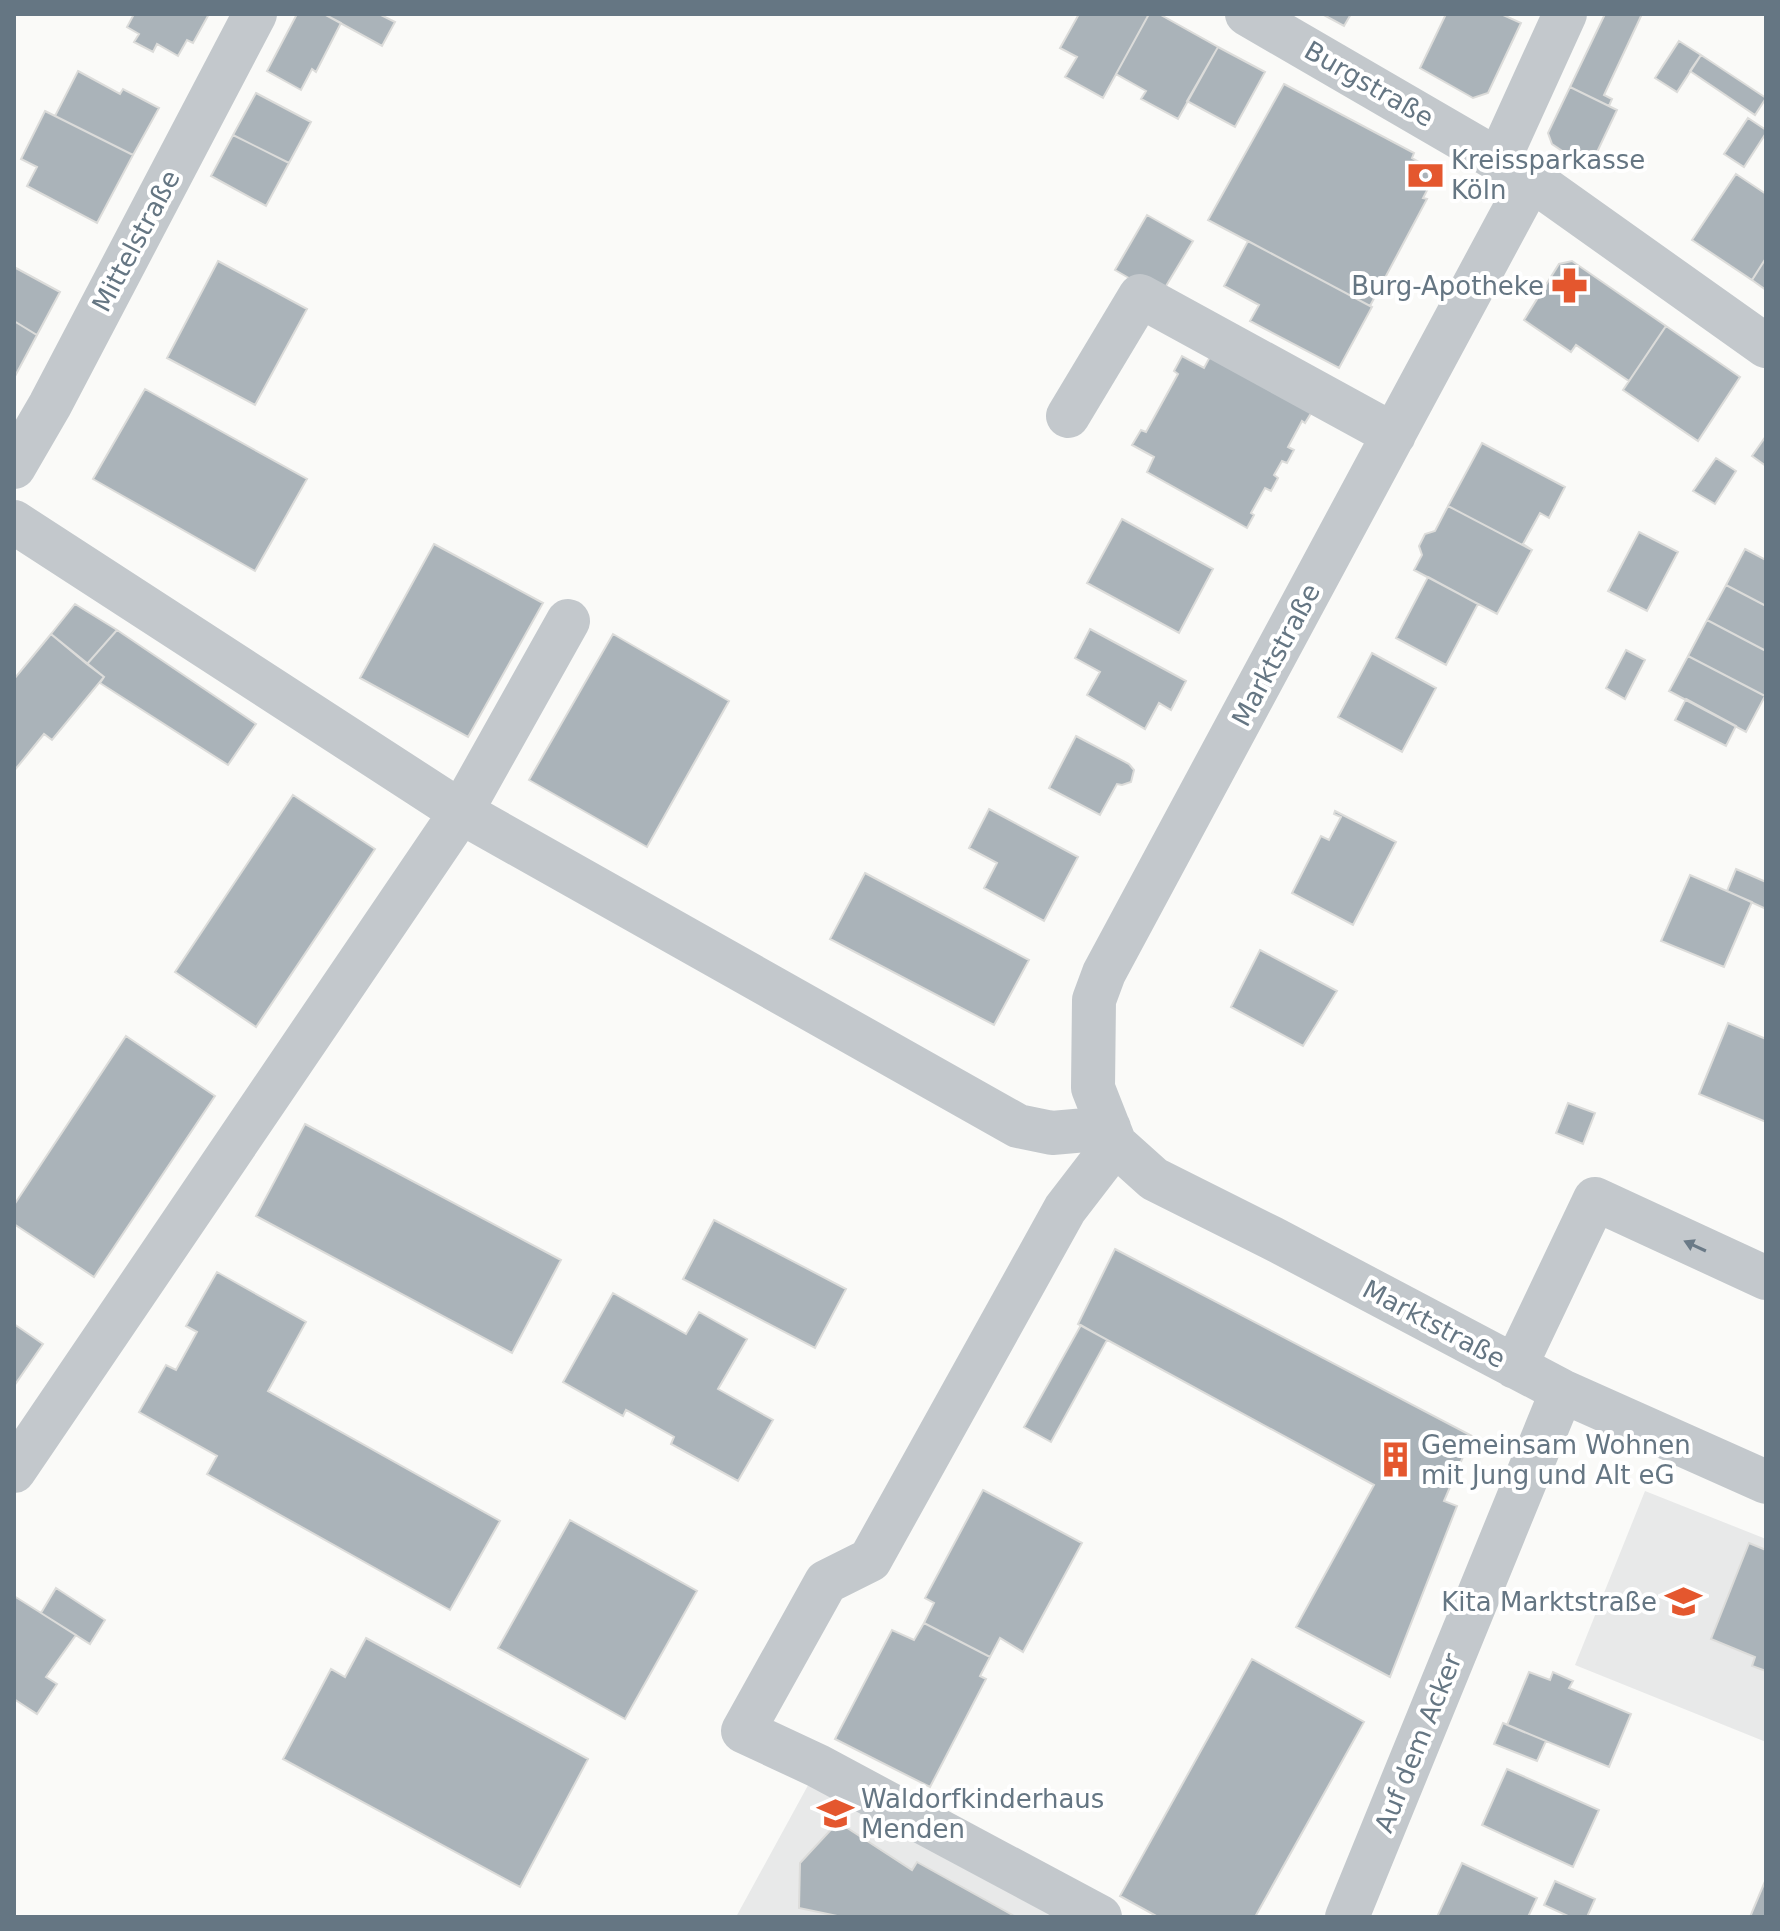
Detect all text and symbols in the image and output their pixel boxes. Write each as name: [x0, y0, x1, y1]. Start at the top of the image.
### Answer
street label: Burgstraße: [1299, 35, 1439, 133]
place label: Kreissparkasse Köln: [1451, 145, 1645, 205]
bank icon: Kreissparkasse Köln: [1406, 156, 1444, 194]
street label: Mittelstraße: [86, 165, 186, 317]
pharmacy icon: Burg-Apotheke: [1551, 267, 1589, 305]
place label: Burg-Apotheke: [1351, 271, 1544, 301]
street label: Marktstraße: [1226, 579, 1326, 731]
one-way arrow: [1684, 1239, 1707, 1253]
street label: Marktstraße: [1358, 1274, 1510, 1374]
place label: Gemeinsam Wohnen mit Jung und Alt eG: [1421, 1430, 1691, 1490]
building icon: Gemeinsam Wohnen mit Jung und Alt eG: [1376, 1441, 1414, 1479]
school or university icon: Kita Marktstraße: [1664, 1583, 1702, 1621]
place label: Kita Marktstraße: [1441, 1587, 1657, 1617]
street label: Auf dem Acker: [1368, 1649, 1468, 1837]
place label: Waldorfkinderhaus Menden: [861, 1784, 1104, 1844]
school or university icon: Waldorfkinderhaus Menden: [816, 1795, 854, 1833]

